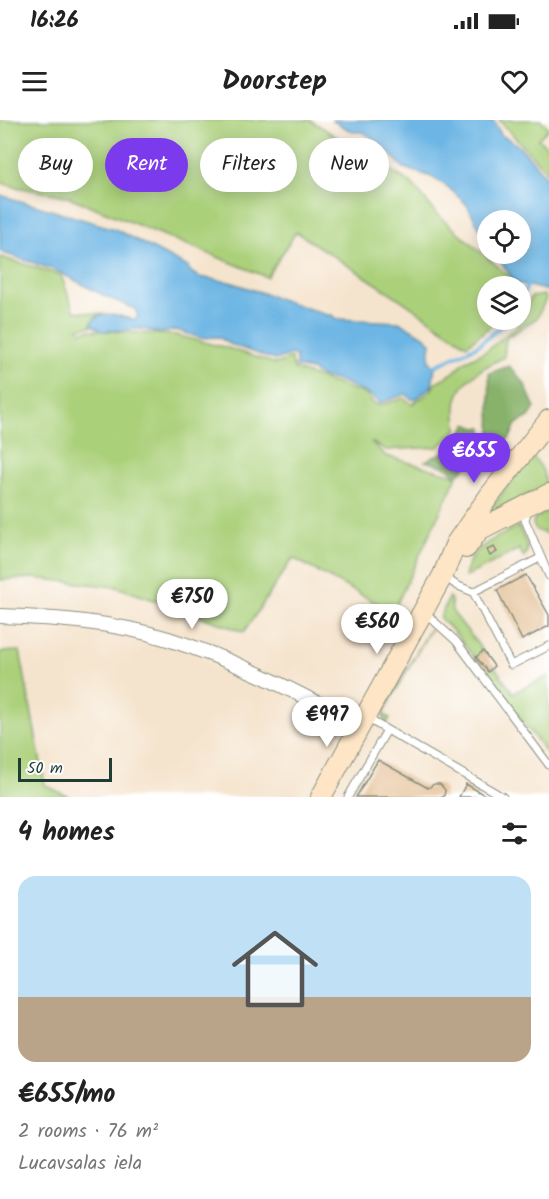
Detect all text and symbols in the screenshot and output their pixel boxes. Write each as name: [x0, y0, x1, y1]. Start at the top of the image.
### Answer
text: 16:26: [30, 4, 79, 39]
text: Doorstep: [222, 60, 327, 103]
icon: menu: [18, 65, 51, 98]
icon: heart: [498, 65, 531, 98]
chip: Buy: [18, 138, 93, 192]
chip: Rent: [105, 138, 188, 192]
chip: Filters: [200, 138, 297, 192]
chip: New: [309, 138, 389, 192]
map controls: [477, 210, 531, 330]
button: locate: [477, 210, 531, 264]
button: layers: [477, 276, 531, 330]
pin: €655: [438, 433, 510, 484]
text: €655: [452, 436, 496, 468]
pin: €750: [156, 579, 228, 630]
text: €750: [171, 582, 213, 614]
pin: €560: [341, 604, 413, 655]
text: €560: [355, 607, 399, 639]
pin: €997: [291, 697, 363, 748]
text: €997: [306, 700, 348, 732]
scale bar: [18, 755, 112, 782]
text: 50 m: [27, 756, 63, 781]
text: 4 homes: [18, 812, 115, 854]
icon: filters: [498, 817, 531, 850]
icon: home: [221, 915, 329, 1023]
text: €655/mo: [18, 1074, 115, 1116]
text: 2 rooms · 76 m²: [18, 1116, 158, 1148]
text: Lucavsalas iela: [18, 1148, 142, 1180]

